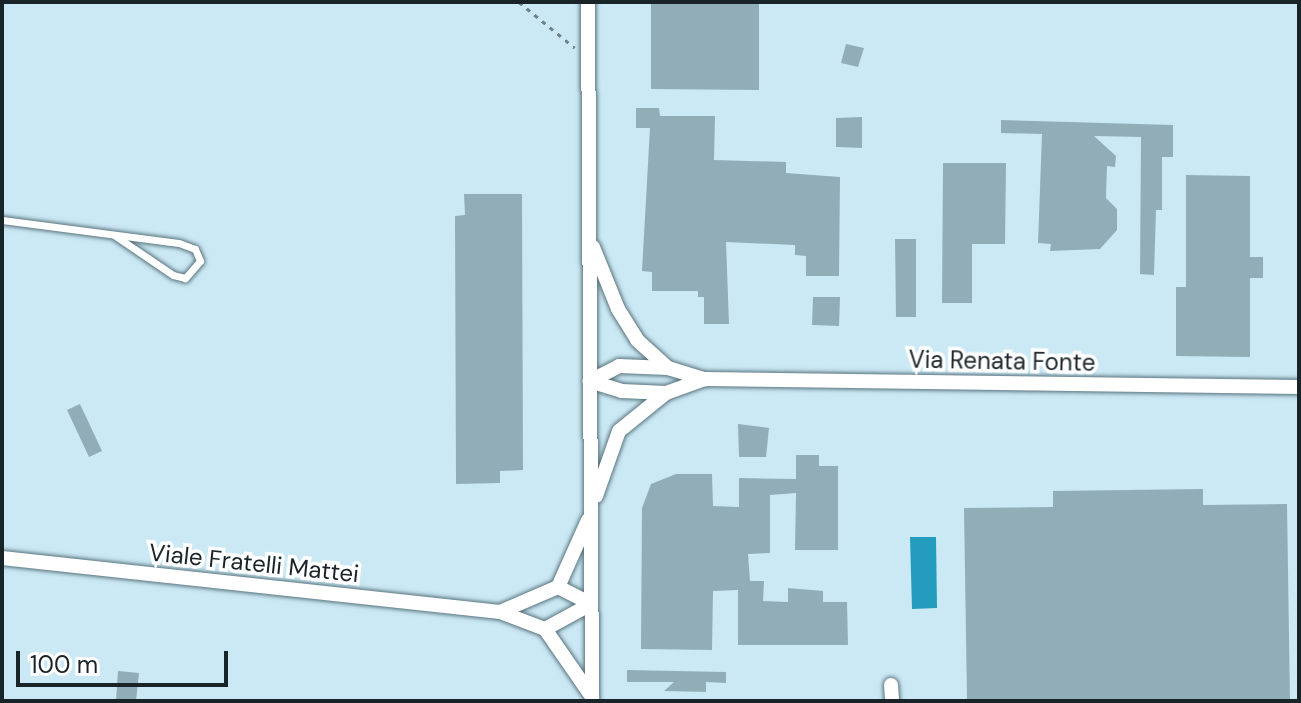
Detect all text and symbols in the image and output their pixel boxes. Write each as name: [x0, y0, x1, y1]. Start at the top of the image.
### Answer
street label: Via Renata Fonte: [908, 345, 1096, 377]
street label: Viale Fratelli Mattei: [148, 538, 360, 588]
scale bar: [20, 635, 232, 685]
text: 100 m: [30, 649, 98, 680]

